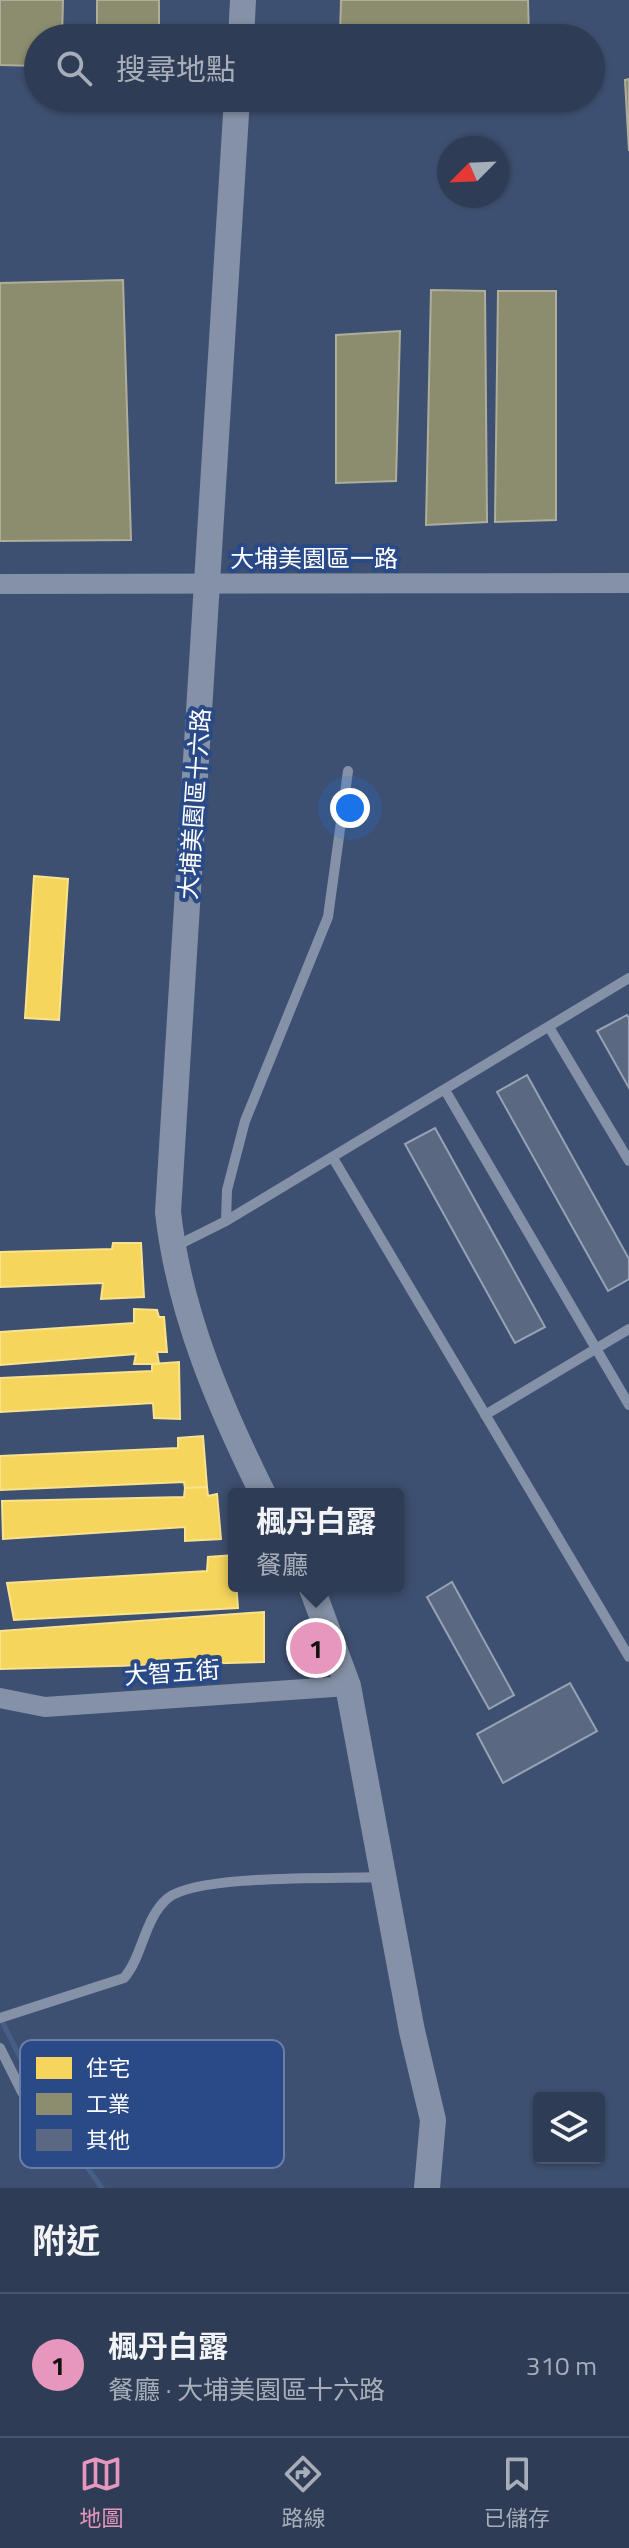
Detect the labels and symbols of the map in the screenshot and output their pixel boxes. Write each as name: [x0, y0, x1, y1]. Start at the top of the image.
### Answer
north arrow: [437, 136, 509, 208]
street label: 大埔美園區一路: [230, 540, 398, 576]
street label: 大埔美園區十六路: [169, 707, 219, 901]
your location: [330, 788, 370, 828]
pin: 1: [290, 1618, 342, 1678]
street label: 大智五街: [123, 1651, 221, 1693]
legend: [20, 2040, 284, 2168]
text: 住宅: [86, 2051, 130, 2085]
text: 工業: [86, 2087, 130, 2121]
text: 其他: [86, 2123, 130, 2157]

